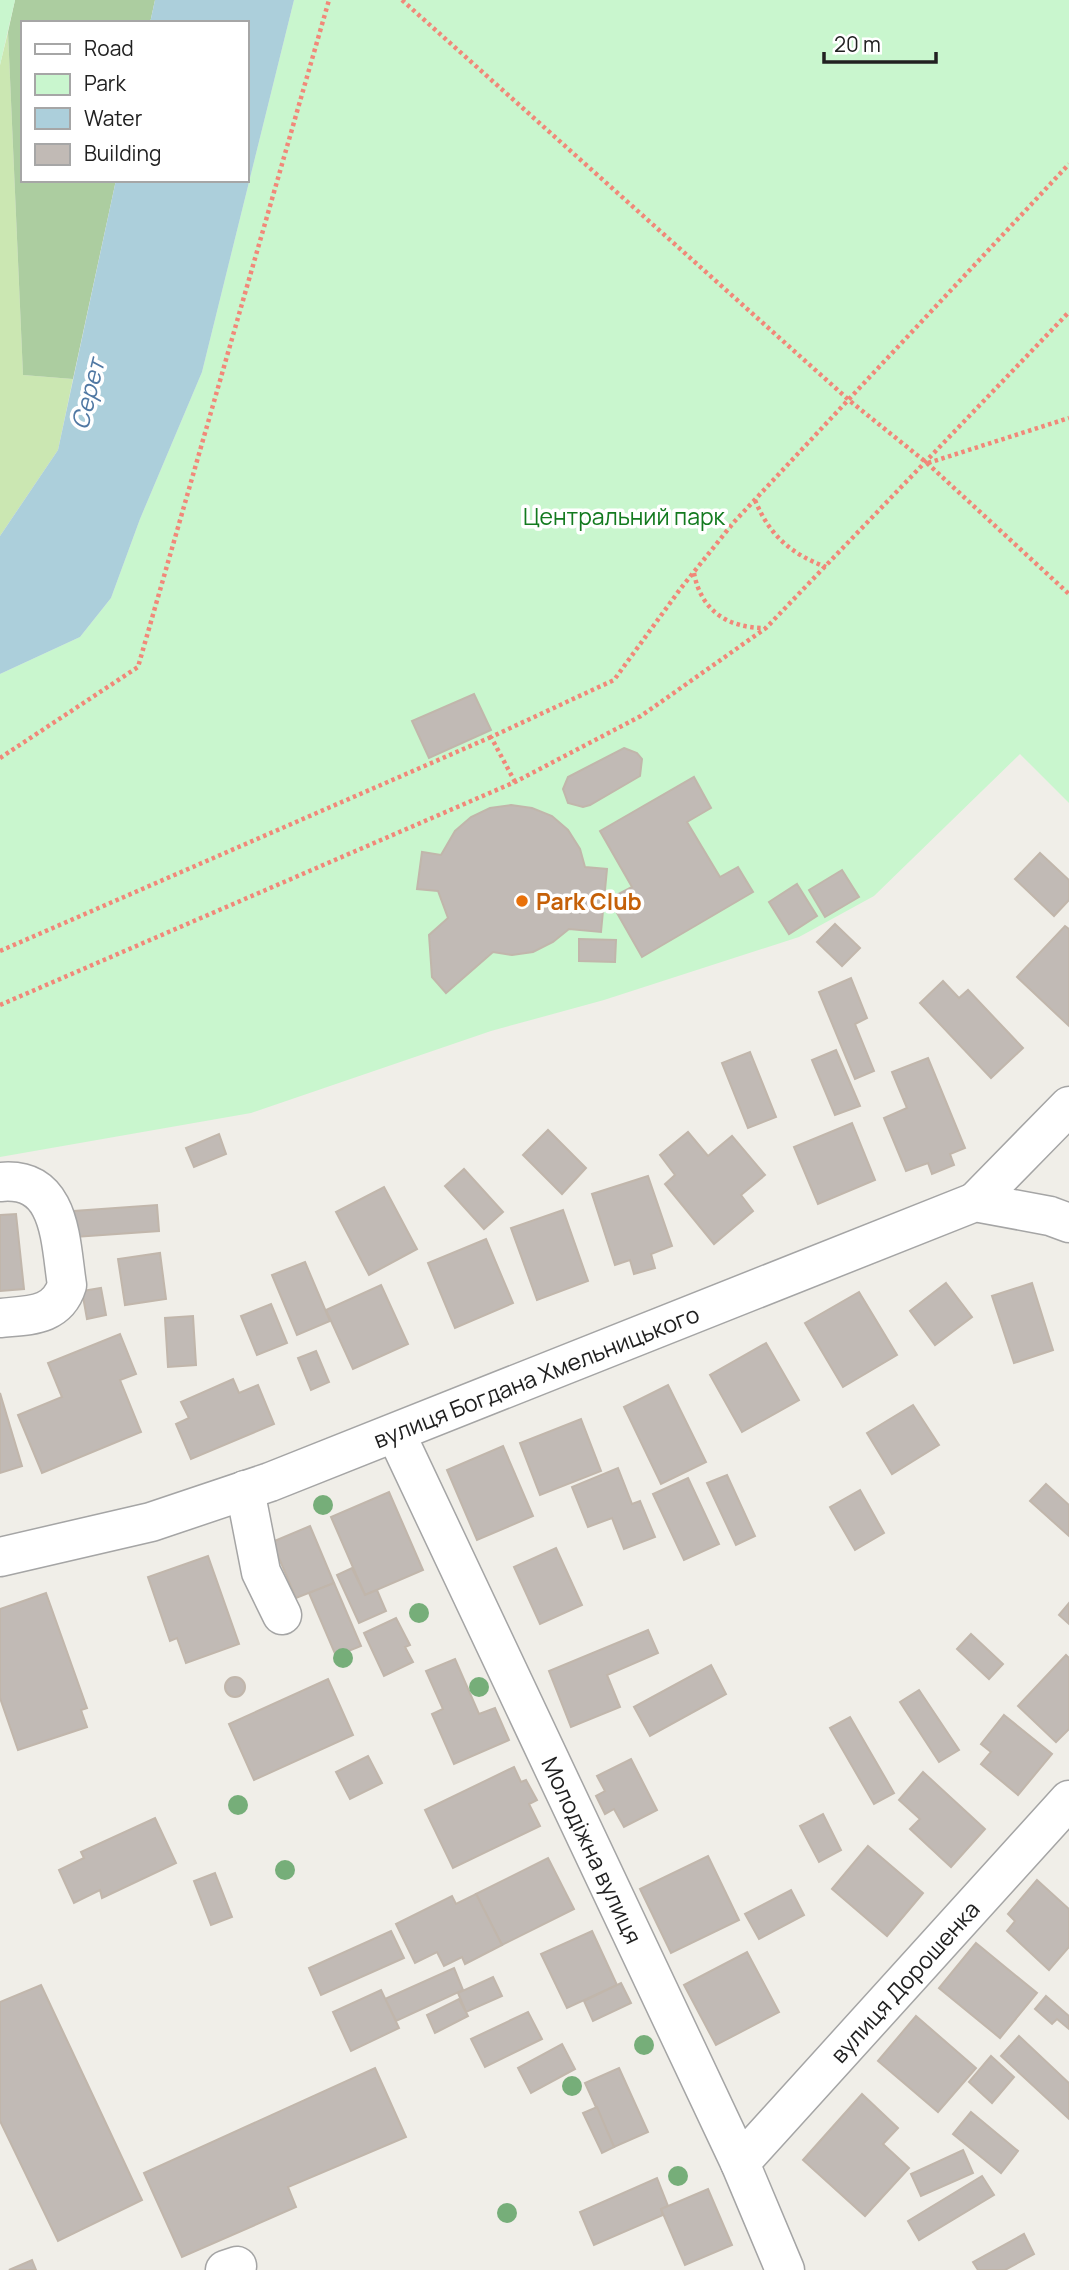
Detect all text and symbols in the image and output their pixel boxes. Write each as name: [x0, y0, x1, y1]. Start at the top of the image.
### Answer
legend: [21, 21, 248, 182]
scale bar: [824, 21, 936, 65]
text: 20 m: [834, 30, 881, 58]
text: Road: [84, 34, 134, 62]
text: Park: [84, 69, 126, 97]
text: Water: [84, 104, 143, 132]
text: Building: [84, 139, 161, 167]
water label: Серет: [62, 353, 112, 433]
park label: Центральний парк: [523, 500, 726, 532]
place label: Park Club: [536, 885, 642, 917]
marker: Park Club: [514, 893, 530, 909]
street label: вулиця Богдана Хмельницького: [369, 1297, 704, 1455]
street label: Молодіжна вулиця: [534, 1751, 650, 1949]
street label: вулиця Дорошенка: [823, 1894, 986, 2069]

